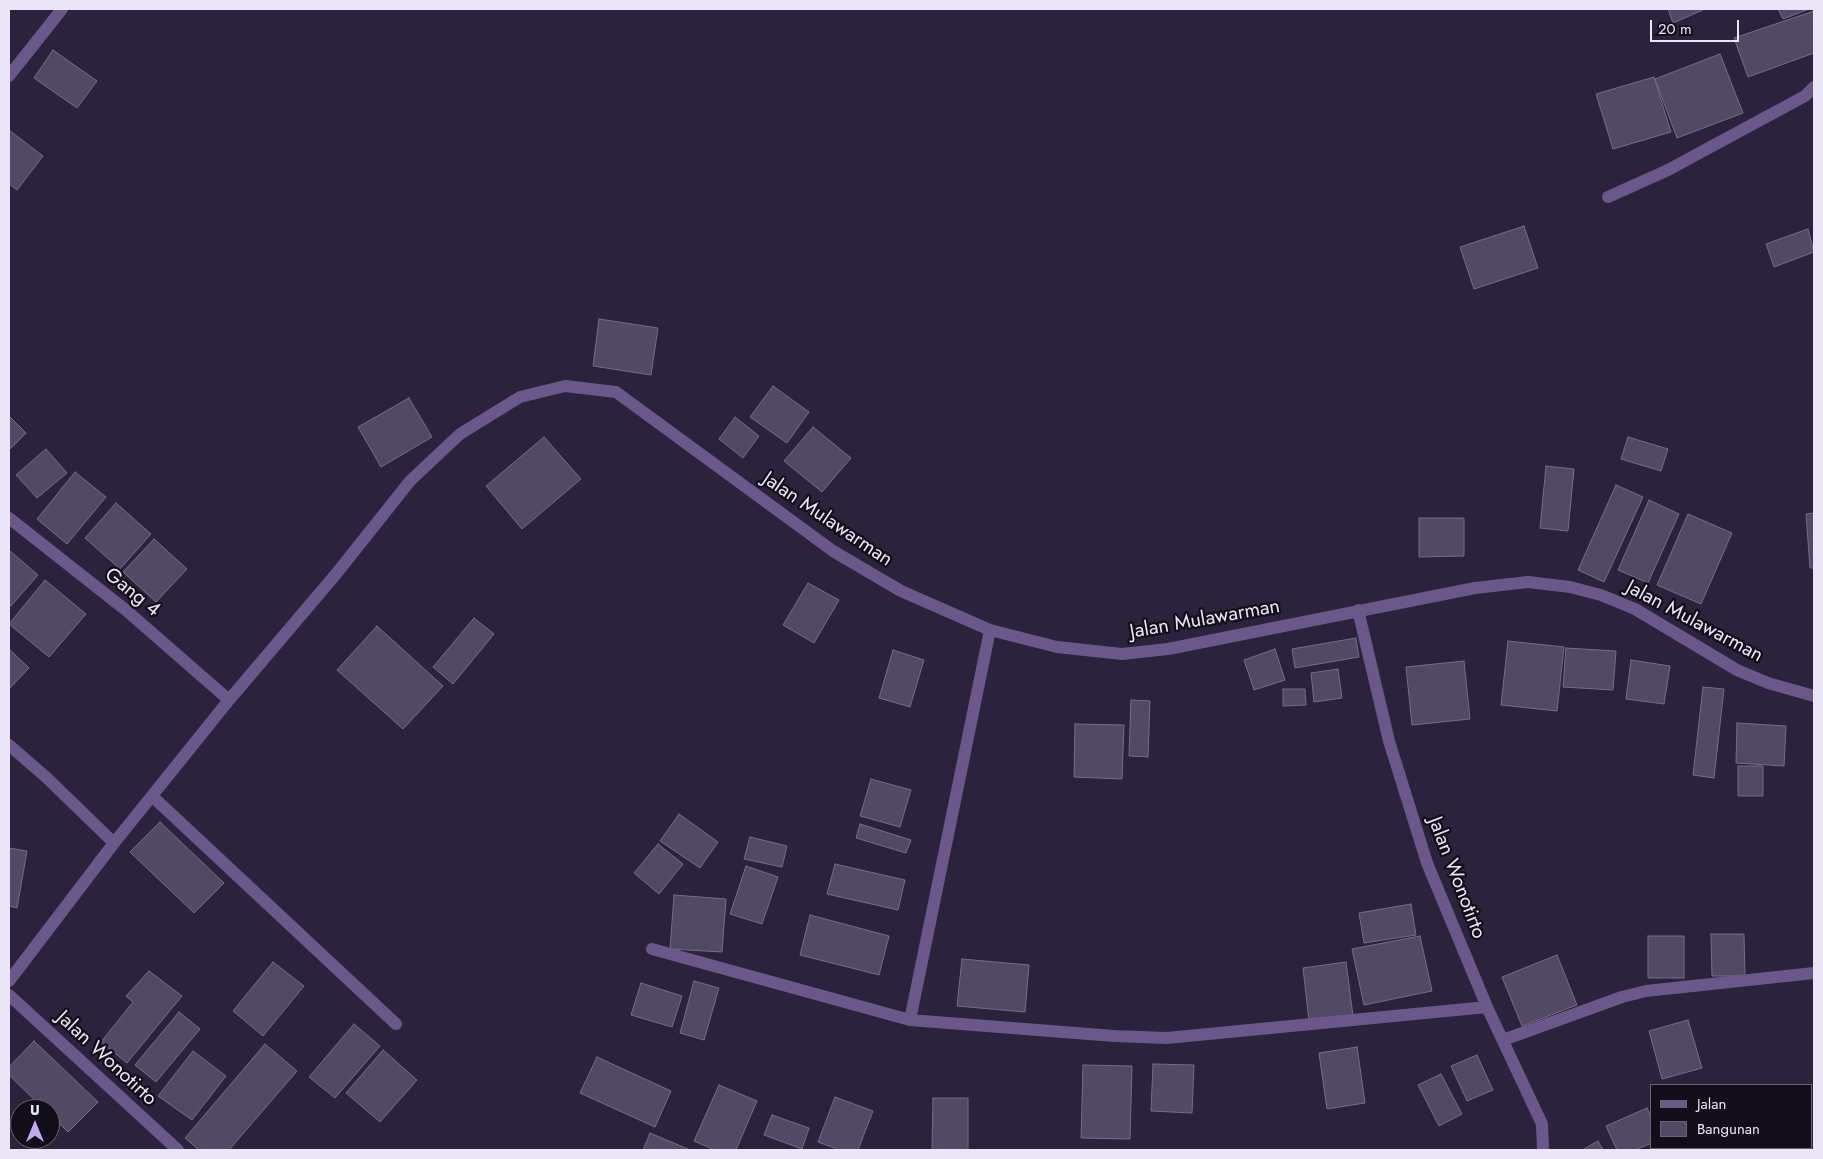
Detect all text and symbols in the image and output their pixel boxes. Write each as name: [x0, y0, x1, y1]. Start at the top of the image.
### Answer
scale bar: [1653, 10, 1742, 42]
text: 20 m: [1658, 18, 1692, 40]
street label: Jalan Mulawarman: [757, 468, 897, 572]
street label: Gang 4: [99, 563, 165, 623]
street label: Jalan Mulawarman: [1621, 576, 1767, 668]
street label: Jalan Mulawarman: [1128, 595, 1282, 645]
street label: Jalan Wonotirto: [1422, 814, 1490, 942]
street label: Jalan Wonotirto: [51, 1006, 161, 1112]
legend: [1650, 1084, 1813, 1149]
text: Jalan: [1697, 1093, 1726, 1115]
north arrow: [10, 1099, 60, 1149]
text: U: [30, 1100, 40, 1120]
text: Bangunan: [1697, 1118, 1760, 1140]

